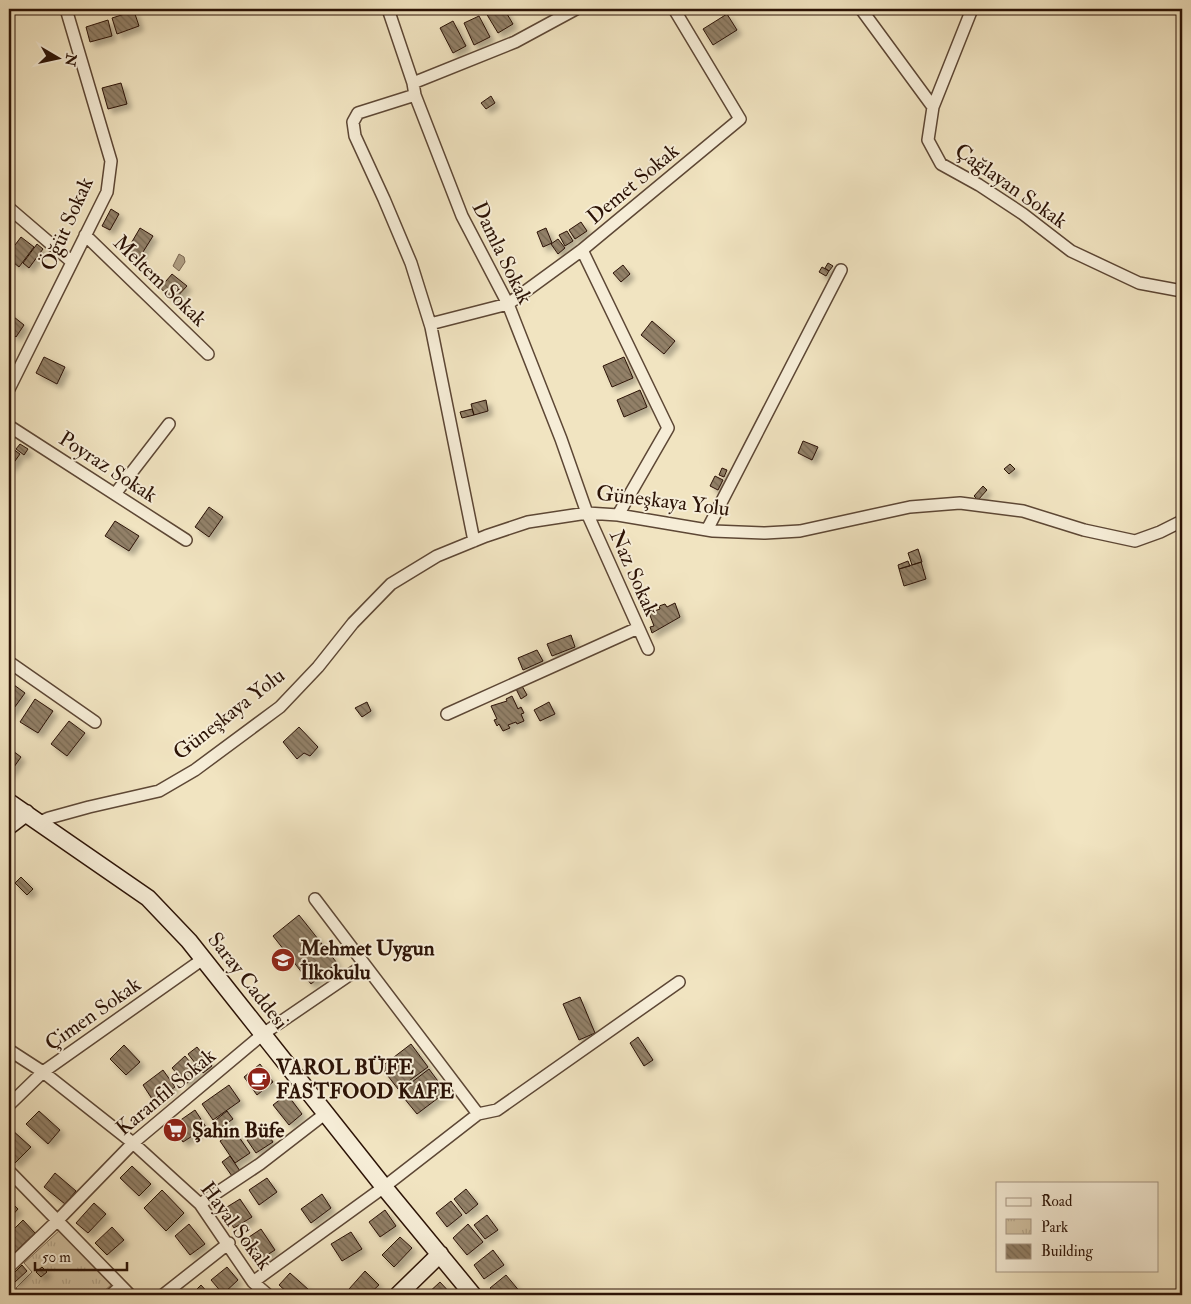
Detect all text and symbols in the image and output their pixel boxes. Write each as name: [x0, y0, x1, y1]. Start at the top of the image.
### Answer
north arrow: [32, 32, 82, 82]
text: N: [61, 51, 80, 68]
street label: Çağlayan Sokak: [949, 137, 1073, 235]
street label: Demet Sokak: [581, 138, 685, 230]
street label: Öğüt Sokak: [34, 173, 100, 275]
street label: Damla Sokak: [466, 197, 538, 309]
street label: Meltem Sokak: [107, 229, 213, 333]
street label: Poyraz Sokak: [54, 425, 162, 509]
street label: Güneşkaya Yolu: [595, 479, 731, 523]
street label: Naz Sokak: [603, 526, 665, 620]
street label: Güneşkaya Yolu: [168, 662, 290, 766]
street label: Saray Caddesi: [202, 927, 295, 1035]
place label: Mehmet Uygun İlkokulu: [299, 935, 435, 986]
school or university icon: Mehmet Uygun İlkokulu: [270, 947, 296, 973]
street label: Çimen Sokak: [40, 971, 146, 1057]
street label: Karanfil Sokak: [111, 1042, 221, 1142]
place label: VAROL BÜFE FASTFOOD KAFE: [275, 1054, 454, 1105]
cafe icon: VAROL BÜFE FASTFOOD KAFE: [246, 1066, 272, 1092]
supermarket icon: Şahin Büfe: [162, 1117, 188, 1143]
place label: Şahin Büfe: [192, 1117, 284, 1144]
street label: Hayal Sokak: [194, 1177, 278, 1275]
legend: [996, 1182, 1158, 1272]
text: Road: [1041, 1192, 1073, 1211]
text: Park: [1041, 1218, 1068, 1237]
scale bar: [35, 1239, 128, 1271]
text: Building: [1041, 1242, 1093, 1261]
text: 50 m: [42, 1248, 71, 1267]

